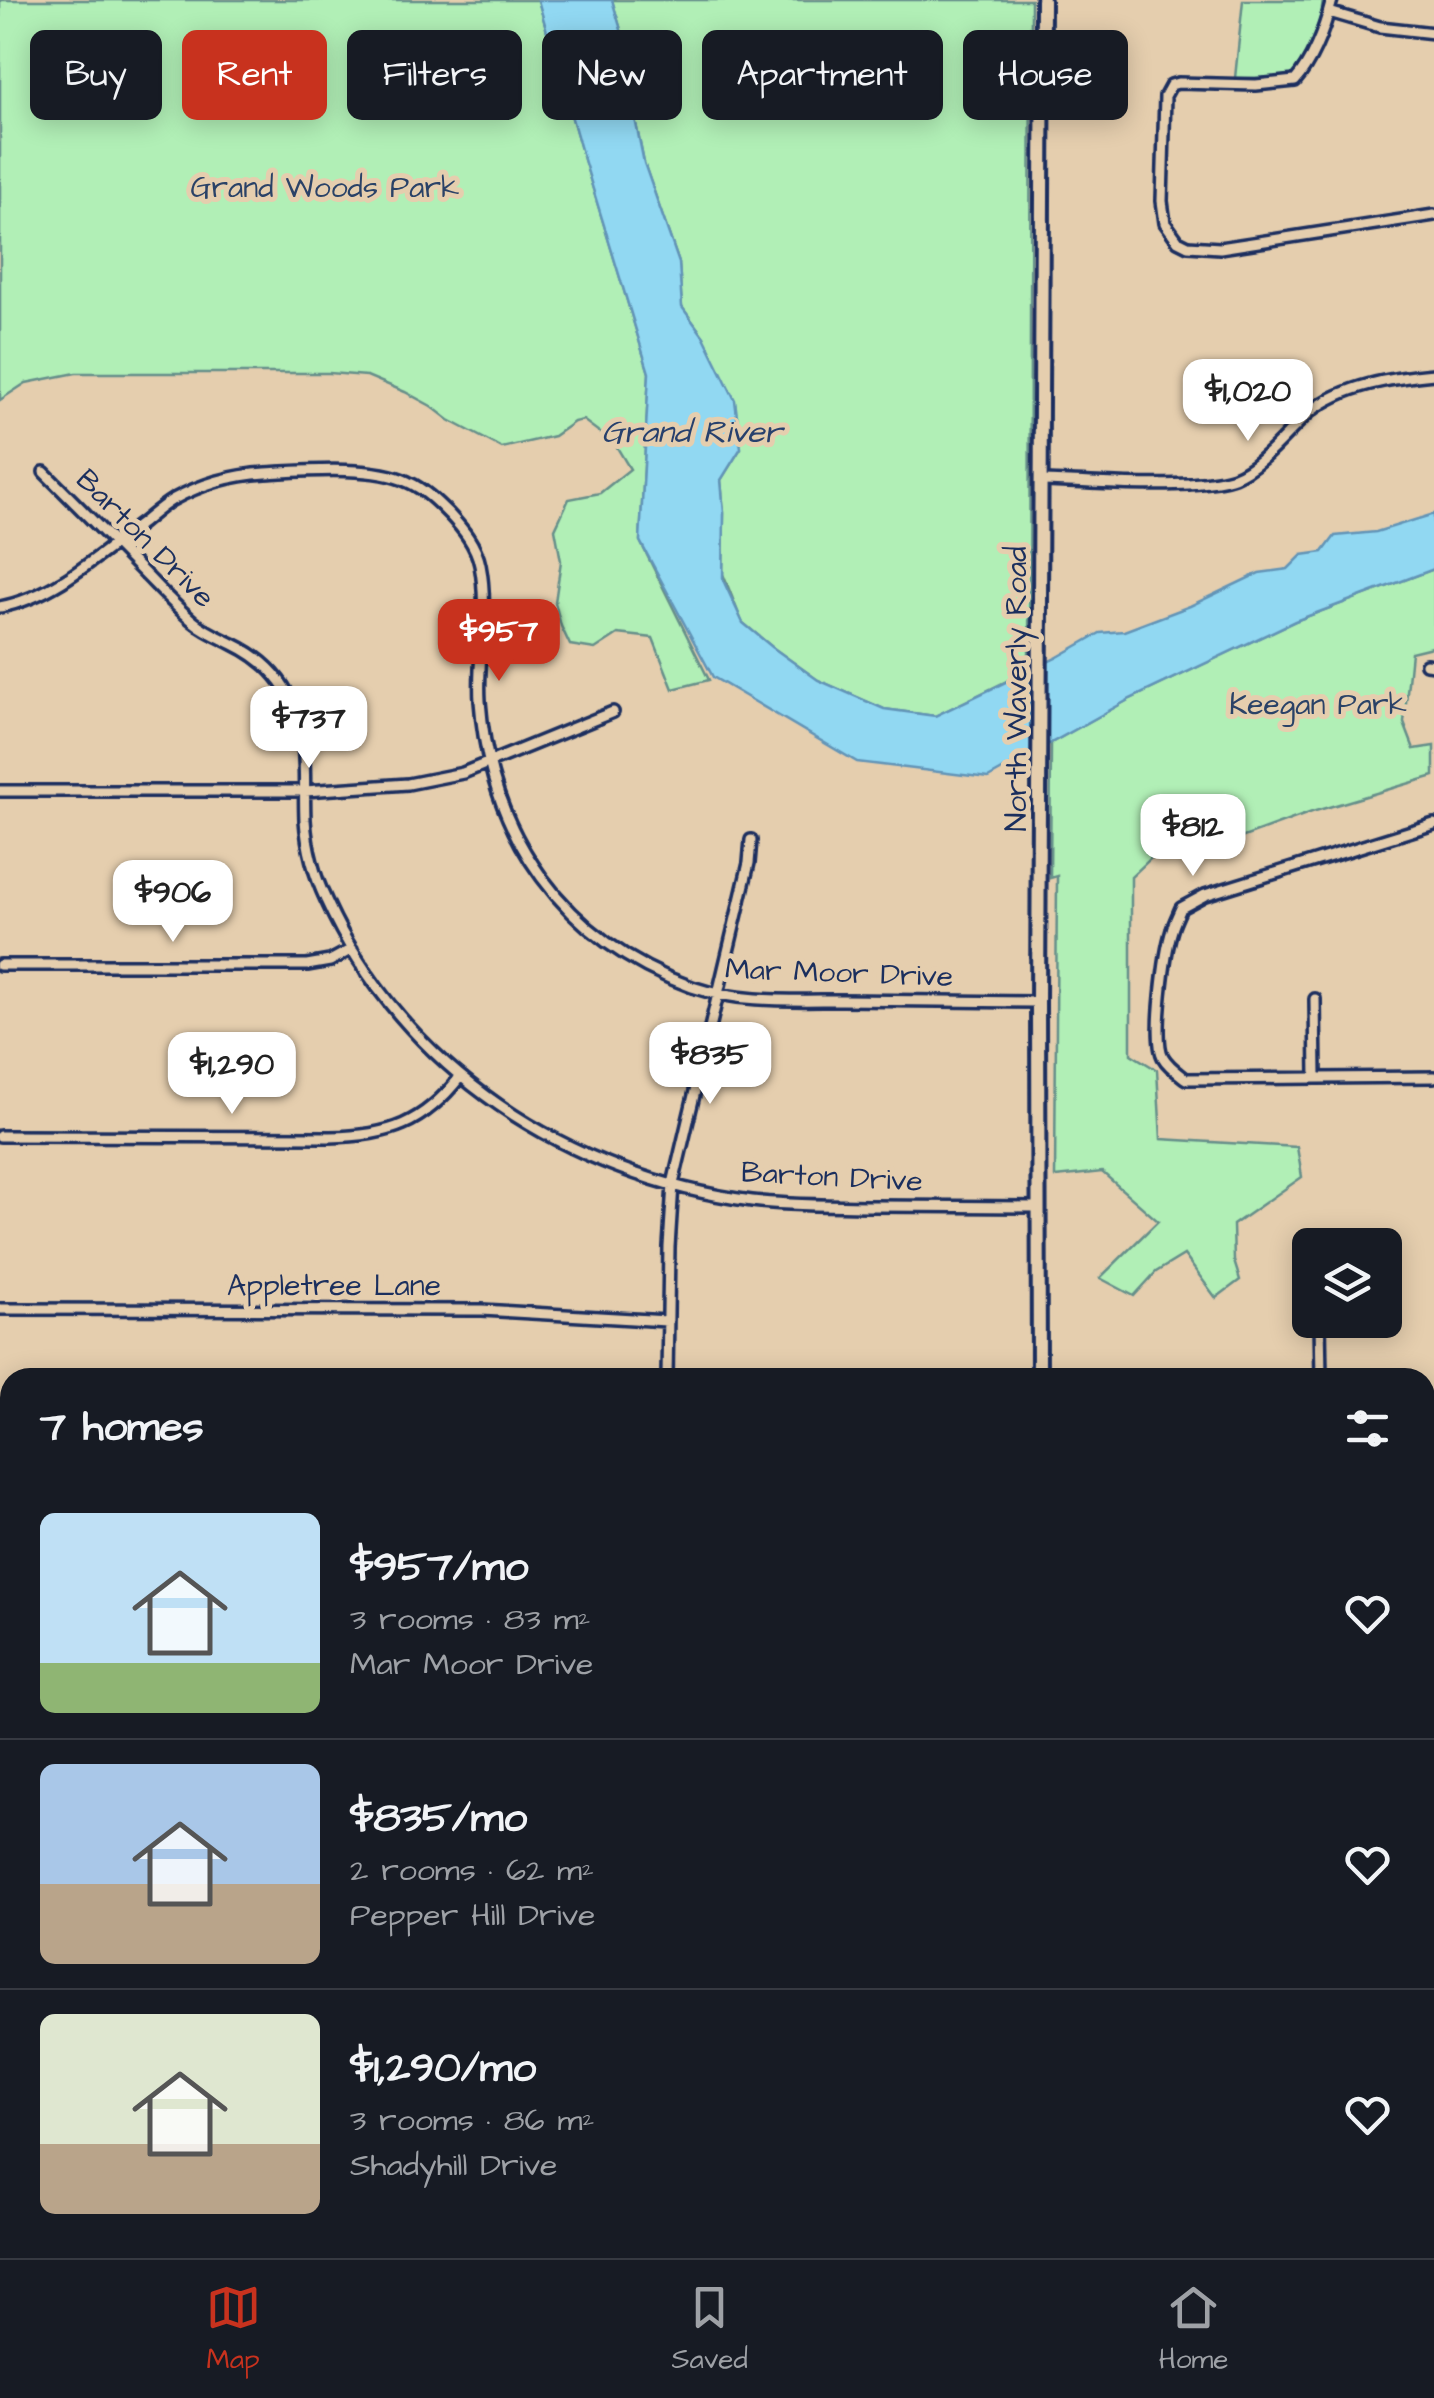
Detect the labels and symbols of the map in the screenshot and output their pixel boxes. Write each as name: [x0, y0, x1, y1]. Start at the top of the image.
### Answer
park label: Grand Woods Park: [191, 167, 459, 209]
pin: $1,020: [1167, 359, 1329, 444]
water label: Grand River: [602, 410, 786, 455]
street label: Barton Drive: [66, 460, 224, 618]
street label: North Waverly Road: [996, 546, 1039, 832]
pin: $957: [440, 599, 558, 684]
park label: Keegan Park: [1229, 684, 1407, 727]
pin: $737: [250, 686, 368, 771]
pin: $812: [1134, 794, 1252, 879]
pin: $906: [114, 860, 232, 945]
street label: Mar Moor Drive: [724, 948, 954, 998]
pin: $835: [651, 1022, 769, 1107]
pin: $1,290: [151, 1032, 313, 1117]
street label: Barton Drive: [740, 1151, 924, 1203]
street label: Appletree Lane: [227, 1265, 441, 1307]

